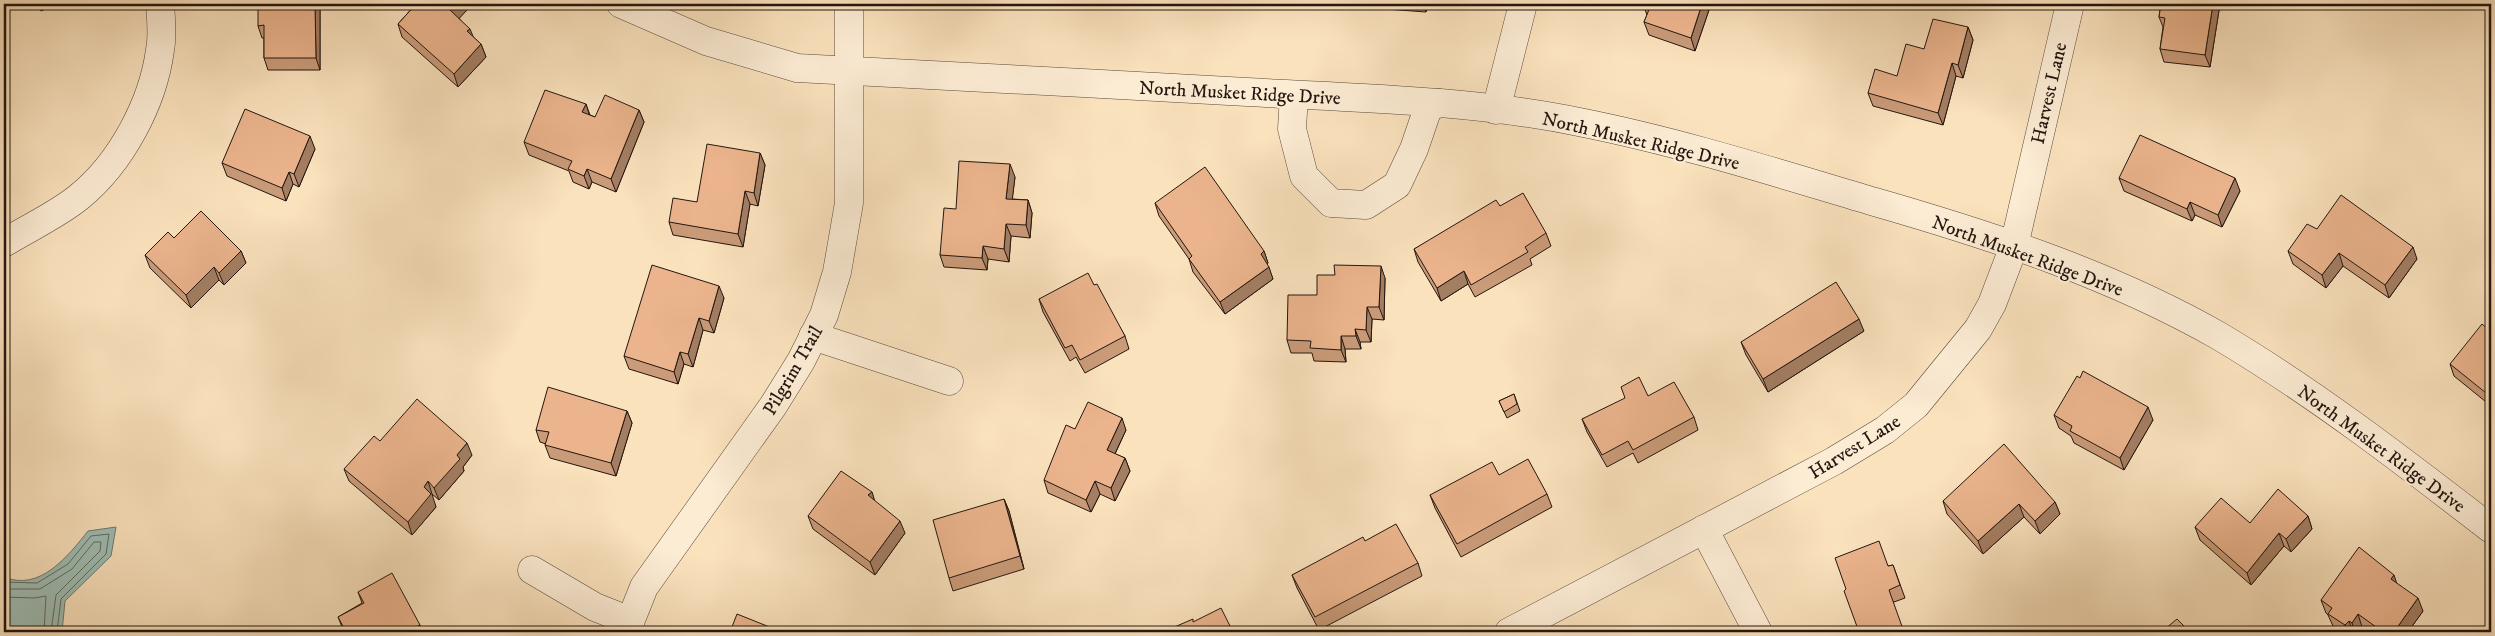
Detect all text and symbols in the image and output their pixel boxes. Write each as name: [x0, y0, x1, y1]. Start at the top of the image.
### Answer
street label: Harvest Lane: [2027, 40, 2072, 146]
street label: North Musket Ridge Drive: [1138, 77, 1341, 110]
street label: North Musket Ridge Drive: [1540, 108, 1742, 175]
street label: North Musket Ridge Drive: [1929, 211, 2126, 302]
street label: Pilgrim Trail: [758, 322, 828, 420]
street label: North Musket Ridge Drive: [2293, 381, 2470, 518]
street label: Harvest Lane: [1805, 410, 1905, 484]

